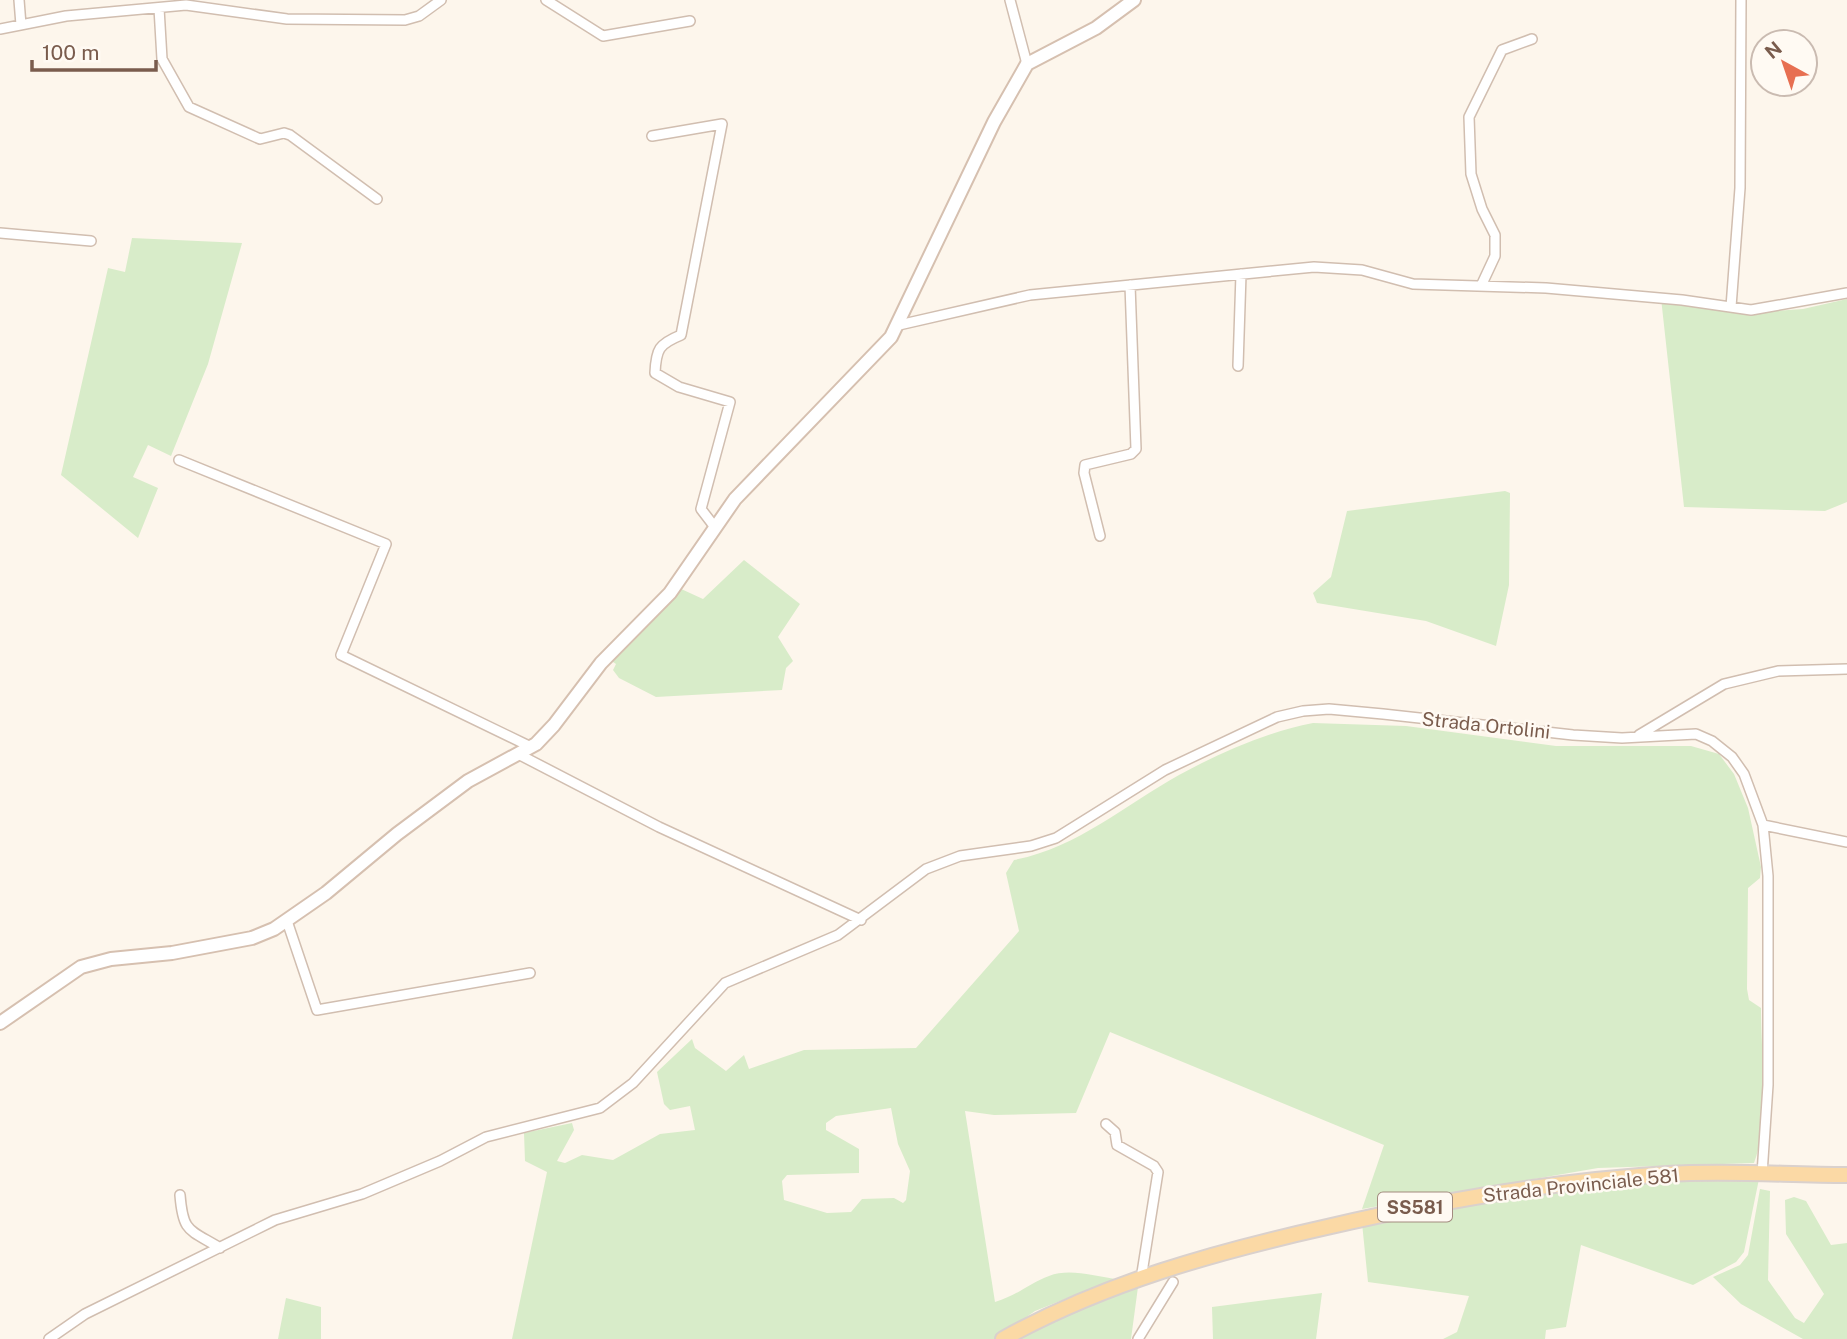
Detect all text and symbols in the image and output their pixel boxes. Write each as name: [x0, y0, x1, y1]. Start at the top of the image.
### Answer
scale bar: [32, 28, 156, 72]
north arrow: [1749, 28, 1819, 98]
text: N: [1760, 37, 1786, 63]
text: 100 m: [42, 40, 99, 65]
street label: Strada Ortolini: [1421, 707, 1551, 743]
street label: Strada Provinciale 581: [1482, 1164, 1680, 1206]
road number: SS581: [1378, 1192, 1452, 1222]

